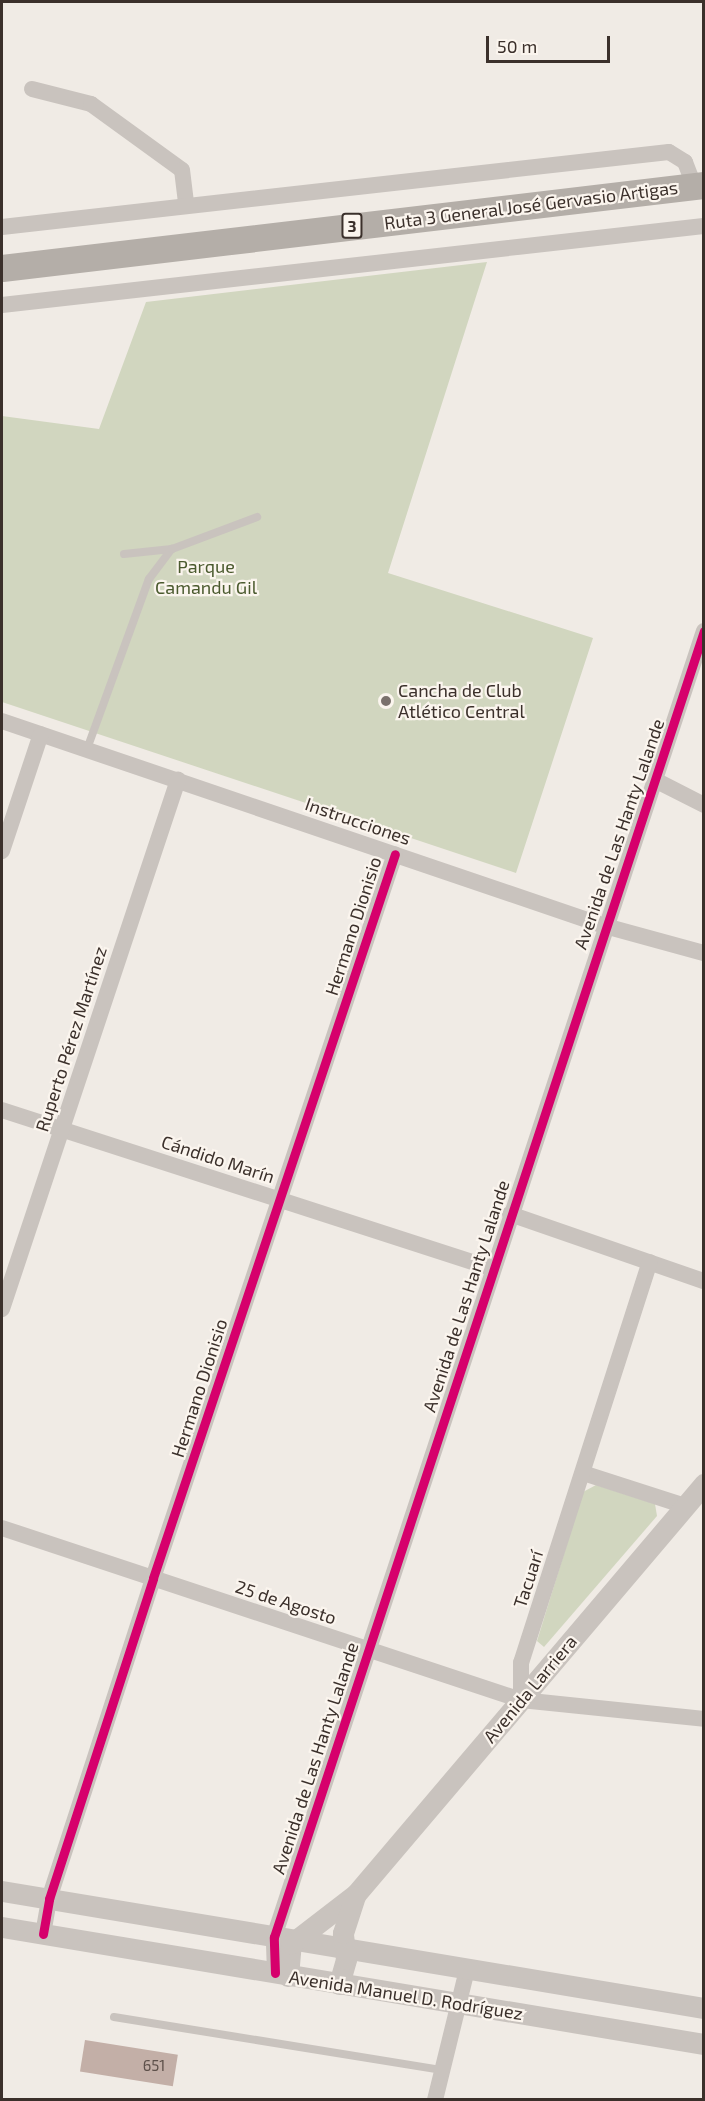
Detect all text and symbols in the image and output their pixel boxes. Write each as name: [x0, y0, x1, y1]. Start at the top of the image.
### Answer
scale bar: [489, 24, 614, 62]
text: 50 m: [497, 35, 537, 57]
street label: Ruta 3 General José Gervasio Artigas: [382, 176, 680, 234]
road number: 3: [340, 213, 364, 239]
park label: Parque Camandu Gil: [155, 556, 257, 598]
place label: Cancha de Club Atlético Central: [398, 680, 525, 722]
marker: Cancha de Club Atlético Central: [379, 694, 393, 708]
street label: Avenida de Las Hanty Lalande: [569, 716, 669, 952]
street label: Instrucciones: [302, 793, 414, 849]
street label: Hermano Dionisio: [320, 854, 386, 998]
street label: Ruperto Pérez Martínez: [31, 944, 111, 1134]
street label: Cándido Marín: [159, 1131, 277, 1187]
street label: Avenida de Las Hanty Lalande: [418, 1177, 514, 1415]
street label: Hermano Dionisio: [166, 1316, 232, 1460]
street label: Tacuarí: [509, 1547, 547, 1611]
street label: 25 de Agosto: [233, 1575, 339, 1629]
street label: Avenida Larriera: [479, 1631, 581, 1747]
street label: Avenida de Las Hanty Lalande: [267, 1639, 363, 1877]
street label: Avenida Manuel D. Rodríguez: [287, 1966, 525, 2024]
house number: 651: [143, 2057, 165, 2075]

